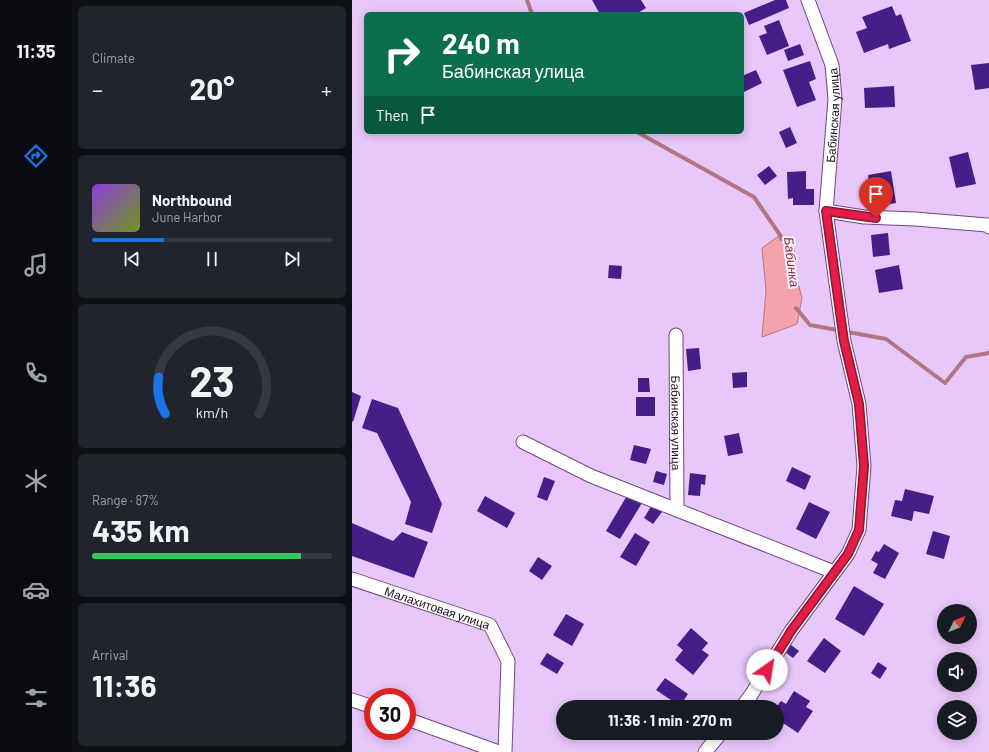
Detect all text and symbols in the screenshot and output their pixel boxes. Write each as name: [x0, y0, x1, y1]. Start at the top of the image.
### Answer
text: 240 m: [442, 26, 520, 60]
icon: right: [376, 28, 428, 80]
text: 11:35: [17, 40, 55, 62]
text: Climate: [92, 50, 135, 66]
text: Бабинская улица: [442, 60, 584, 82]
street label: Бабинская улица: [823, 67, 843, 163]
text: 20°: [189, 70, 235, 106]
text: −: [92, 76, 103, 102]
text: +: [321, 76, 332, 102]
icon: arrive: [417, 104, 439, 126]
text: Then: [376, 106, 409, 124]
icon: directions: [22, 142, 50, 170]
pin: [859, 177, 893, 218]
icon: arrive: [865, 183, 887, 205]
text: Northbound: [152, 191, 232, 209]
text: June Harbor: [152, 209, 222, 225]
water label: Бабинка: [781, 236, 803, 288]
icon: previous: [121, 248, 143, 270]
icon: pause: [201, 248, 223, 270]
icon: next: [281, 248, 303, 270]
icon: music: [22, 251, 50, 279]
text: 23: [189, 355, 235, 405]
icon: phone: [22, 359, 50, 387]
street label: Бабинская улица: [669, 375, 684, 471]
text: km/h: [196, 404, 228, 421]
icon: climate: [22, 467, 50, 495]
text: Range · 87%: [92, 492, 159, 508]
text: 435 km: [92, 512, 190, 548]
icon: car: [22, 576, 50, 604]
street label: Малахитовая улица: [383, 583, 492, 632]
north arrow: [937, 604, 977, 644]
map controls: [937, 604, 977, 740]
text: Arrival: [92, 647, 128, 663]
position arrow: [746, 649, 788, 691]
button: sound: [937, 652, 977, 692]
text: 11:36: [92, 667, 157, 703]
icon: filters: [22, 684, 50, 712]
speed limit sign: 30: [364, 688, 416, 740]
button: layers: [937, 700, 977, 740]
text: 11:36 · 1 min · 270 m: [608, 711, 732, 729]

